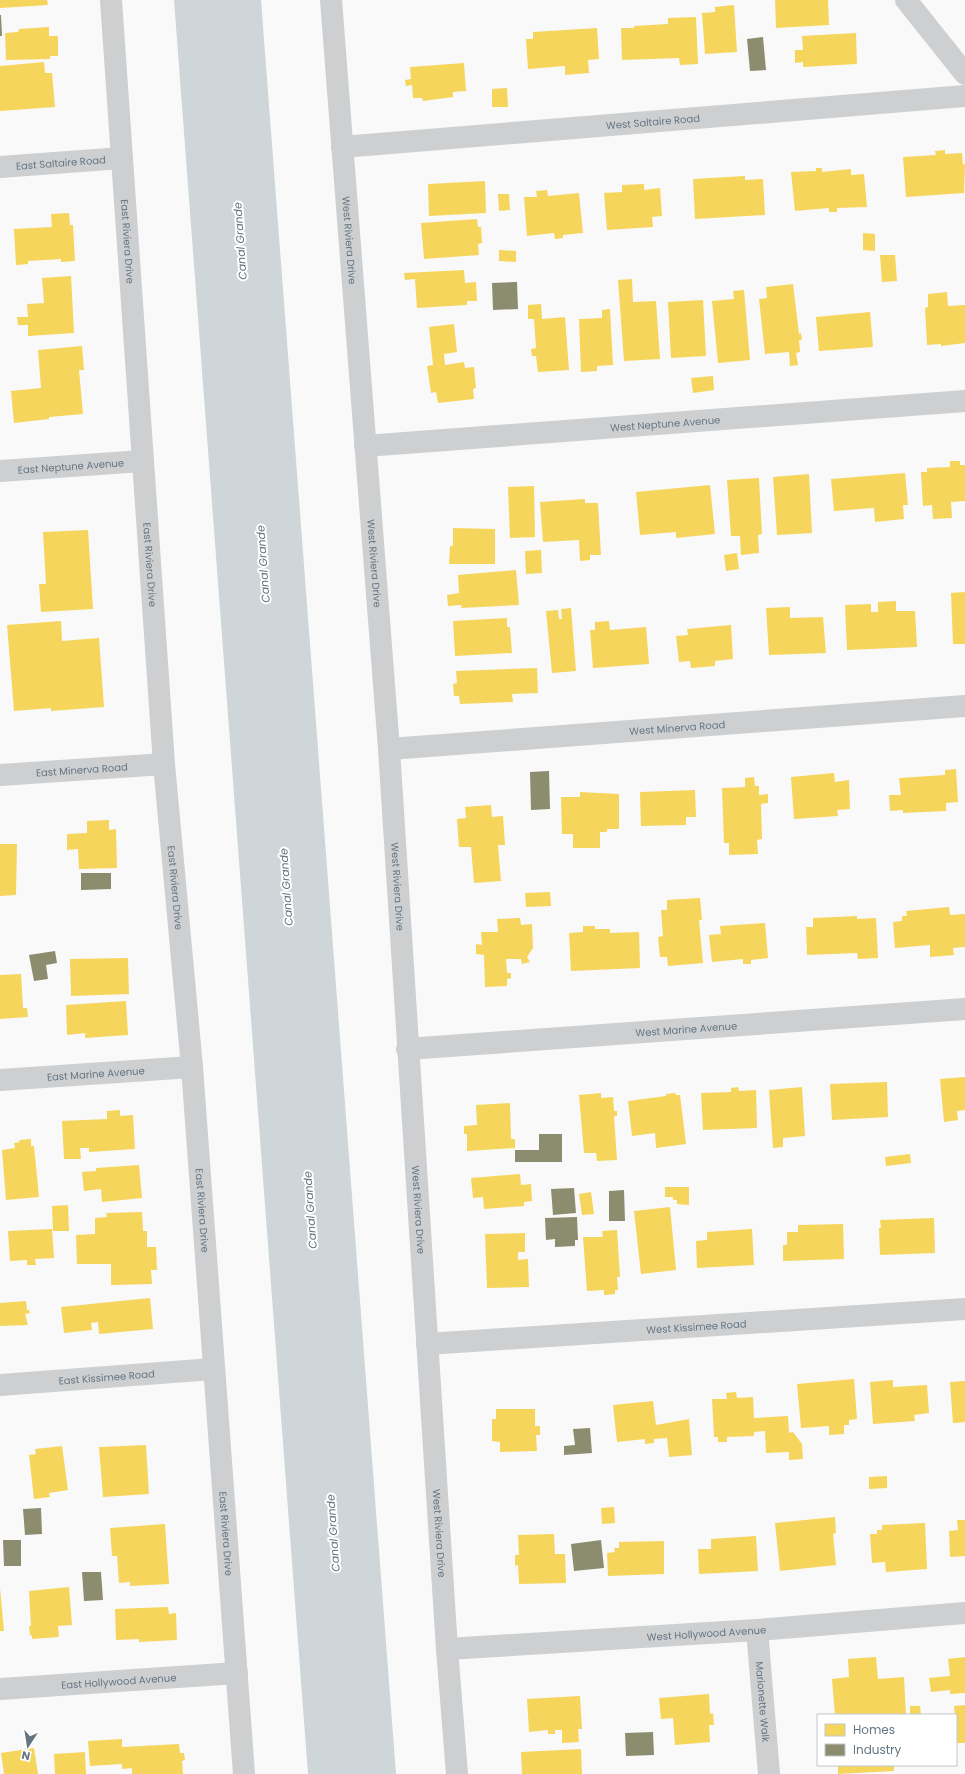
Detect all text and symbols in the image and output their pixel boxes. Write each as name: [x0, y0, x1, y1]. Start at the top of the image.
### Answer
street label: West Saltaire Road: [605, 111, 701, 133]
street label: East Saltaire Road: [15, 152, 106, 174]
street label: West Riviera Drive: [338, 196, 360, 285]
street label: East Riviera Drive: [117, 199, 138, 284]
water label: Canal Grande: [229, 201, 251, 280]
street label: West Neptune Avenue: [610, 412, 721, 436]
street label: East Neptune Avenue: [17, 455, 124, 478]
street label: West Riviera Drive: [363, 519, 385, 608]
street label: East Riviera Drive: [139, 522, 160, 607]
water label: Canal Grande: [252, 524, 274, 603]
street label: West Minerva Road: [629, 717, 726, 739]
street label: East Minerva Road: [35, 759, 128, 781]
street label: West Riviera Drive: [387, 842, 408, 931]
street label: East Riviera Drive: [164, 845, 186, 930]
water label: Canal Grande: [275, 847, 297, 926]
street label: West Marine Avenue: [635, 1018, 738, 1041]
street label: East Marine Avenue: [46, 1063, 145, 1085]
street label: West Riviera Drive: [408, 1165, 429, 1255]
street label: East Riviera Drive: [191, 1168, 213, 1253]
water label: Canal Grande: [299, 1170, 321, 1249]
street label: West Kissimee Road: [646, 1316, 747, 1338]
street label: East Kissimee Road: [58, 1366, 155, 1389]
street label: West Riviera Drive: [429, 1488, 449, 1578]
street label: East Riviera Drive: [215, 1491, 236, 1576]
water label: Canal Grande: [322, 1493, 344, 1572]
street label: West Hollywood Avenue: [646, 1622, 767, 1645]
street label: Marionette Walk: [752, 1661, 773, 1744]
street label: East Hollywood Avenue: [61, 1670, 177, 1693]
legend: [817, 1714, 957, 1766]
text: Homes: [853, 1721, 895, 1738]
north arrow: [8, 1726, 48, 1766]
text: Industry: [853, 1741, 902, 1758]
text: N: [20, 1747, 32, 1764]

